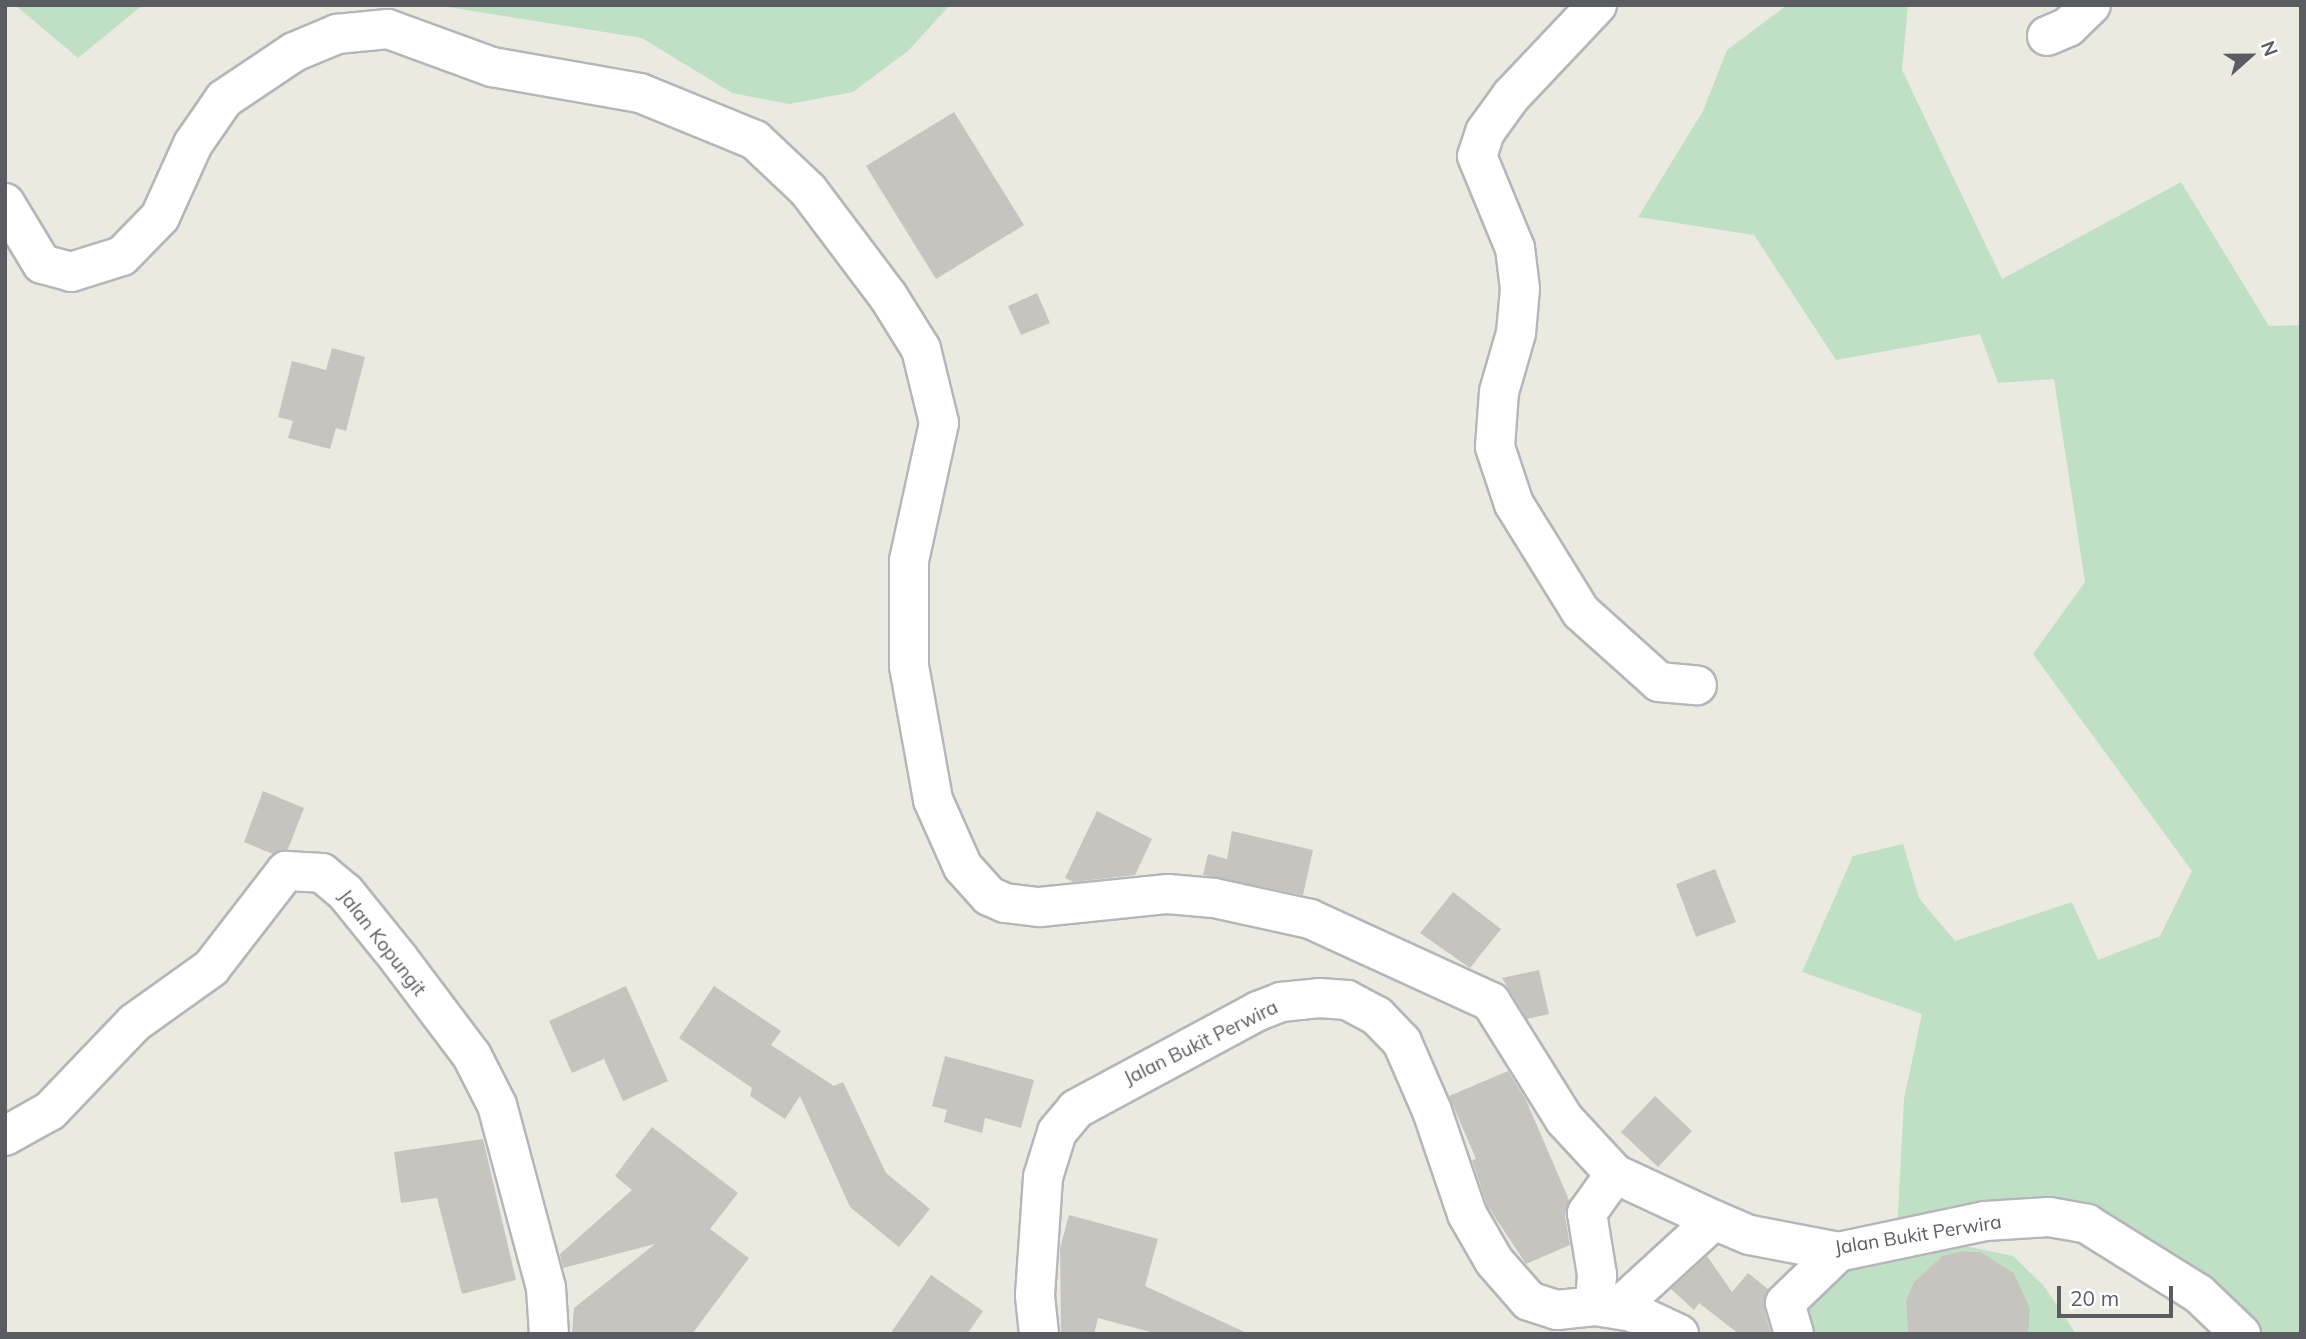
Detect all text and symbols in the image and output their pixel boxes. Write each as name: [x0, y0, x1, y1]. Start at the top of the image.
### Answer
north arrow: [2215, 21, 2285, 91]
text: N: [2256, 37, 2283, 59]
street label: Jalan Kopungit: [333, 885, 431, 1001]
street label: Jalan Bukit Perwira: [1120, 996, 1282, 1090]
street label: Jalan Bukit Perwira: [1833, 1211, 2003, 1259]
scale bar: [2061, 1272, 2176, 1316]
text: 20 m: [2070, 1285, 2119, 1311]

